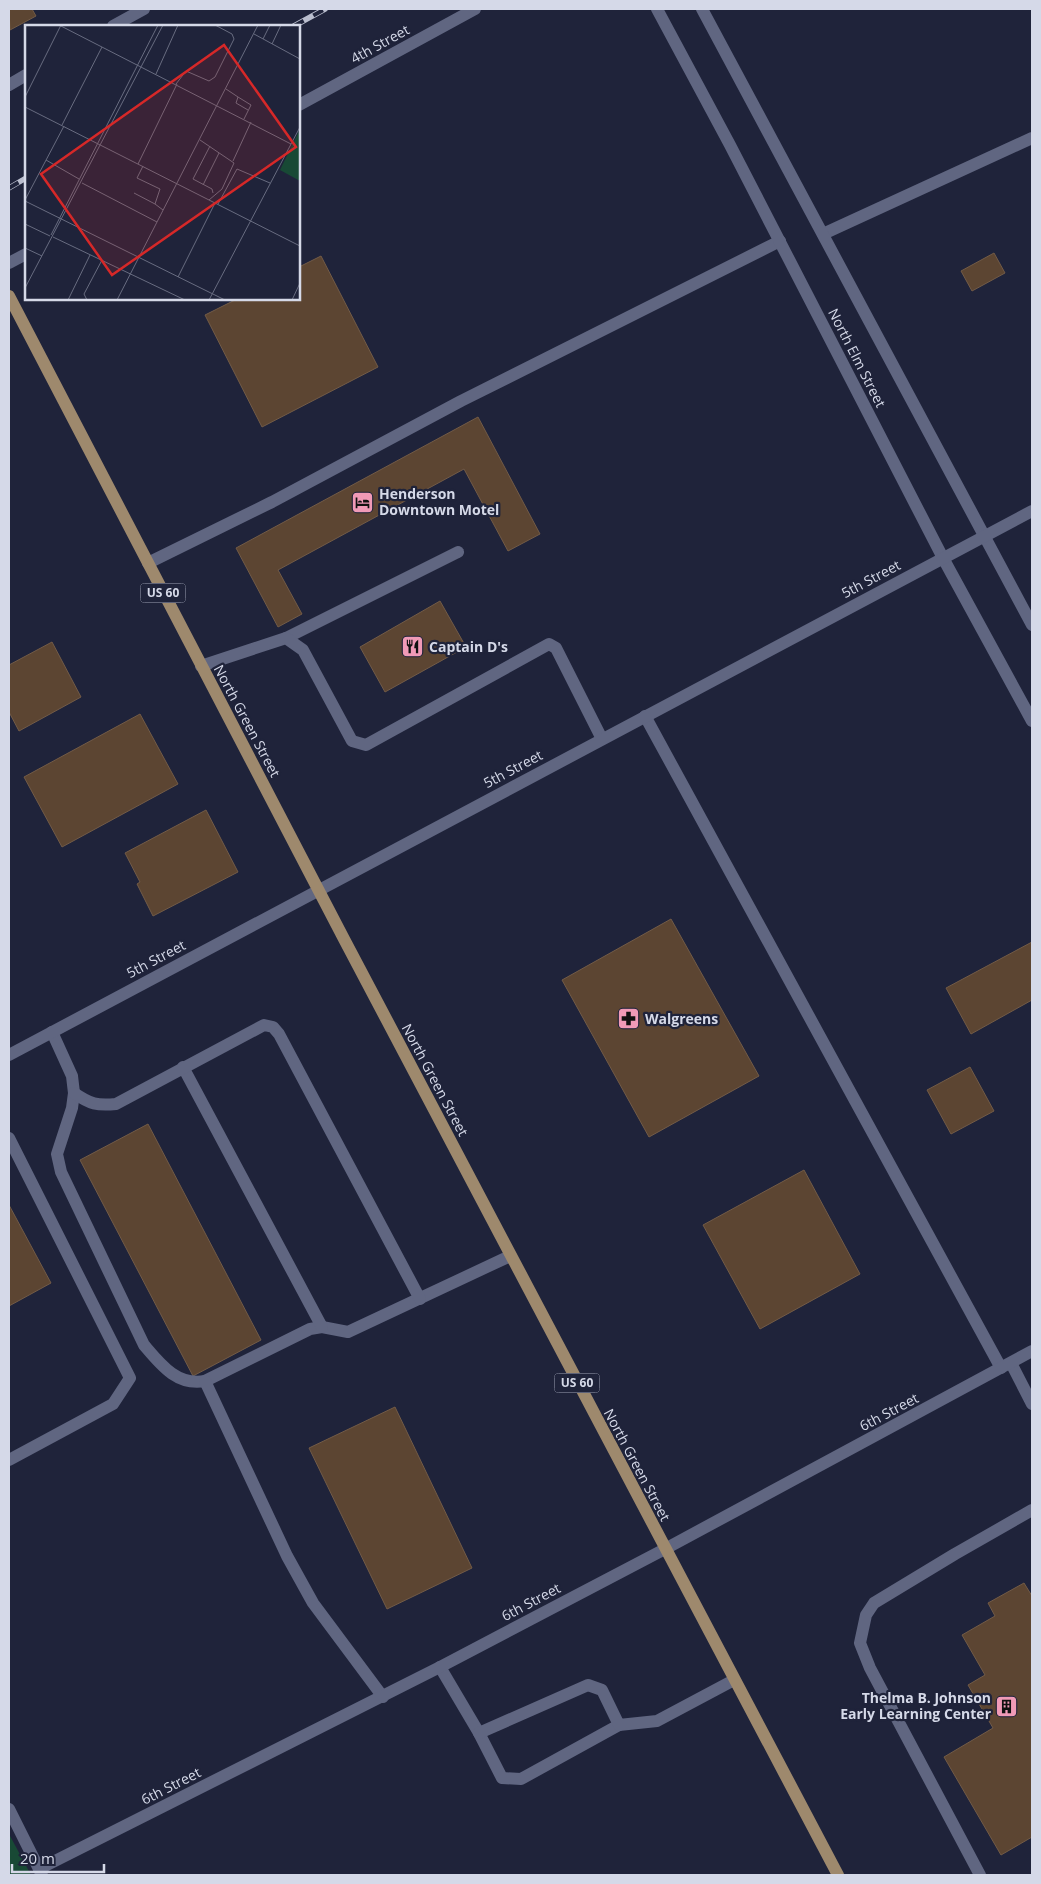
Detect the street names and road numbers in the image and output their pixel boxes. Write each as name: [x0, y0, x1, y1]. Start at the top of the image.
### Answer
street label: 4th Street: [347, 20, 412, 67]
street label: North Elm Street: [824, 305, 891, 411]
street label: 5th Street: [838, 555, 904, 602]
road number: US 60: [140, 584, 186, 602]
street label: North Green Street: [210, 661, 285, 780]
street label: 5th Street: [480, 745, 546, 792]
street label: 5th Street: [123, 935, 189, 982]
street label: North Green Street: [398, 1020, 473, 1139]
road number: US 60: [554, 1374, 600, 1392]
street label: 6th Street: [856, 1388, 922, 1435]
street label: North Green Street: [600, 1405, 675, 1524]
street label: 6th Street: [498, 1578, 564, 1625]
street label: 6th Street: [138, 1762, 204, 1809]

